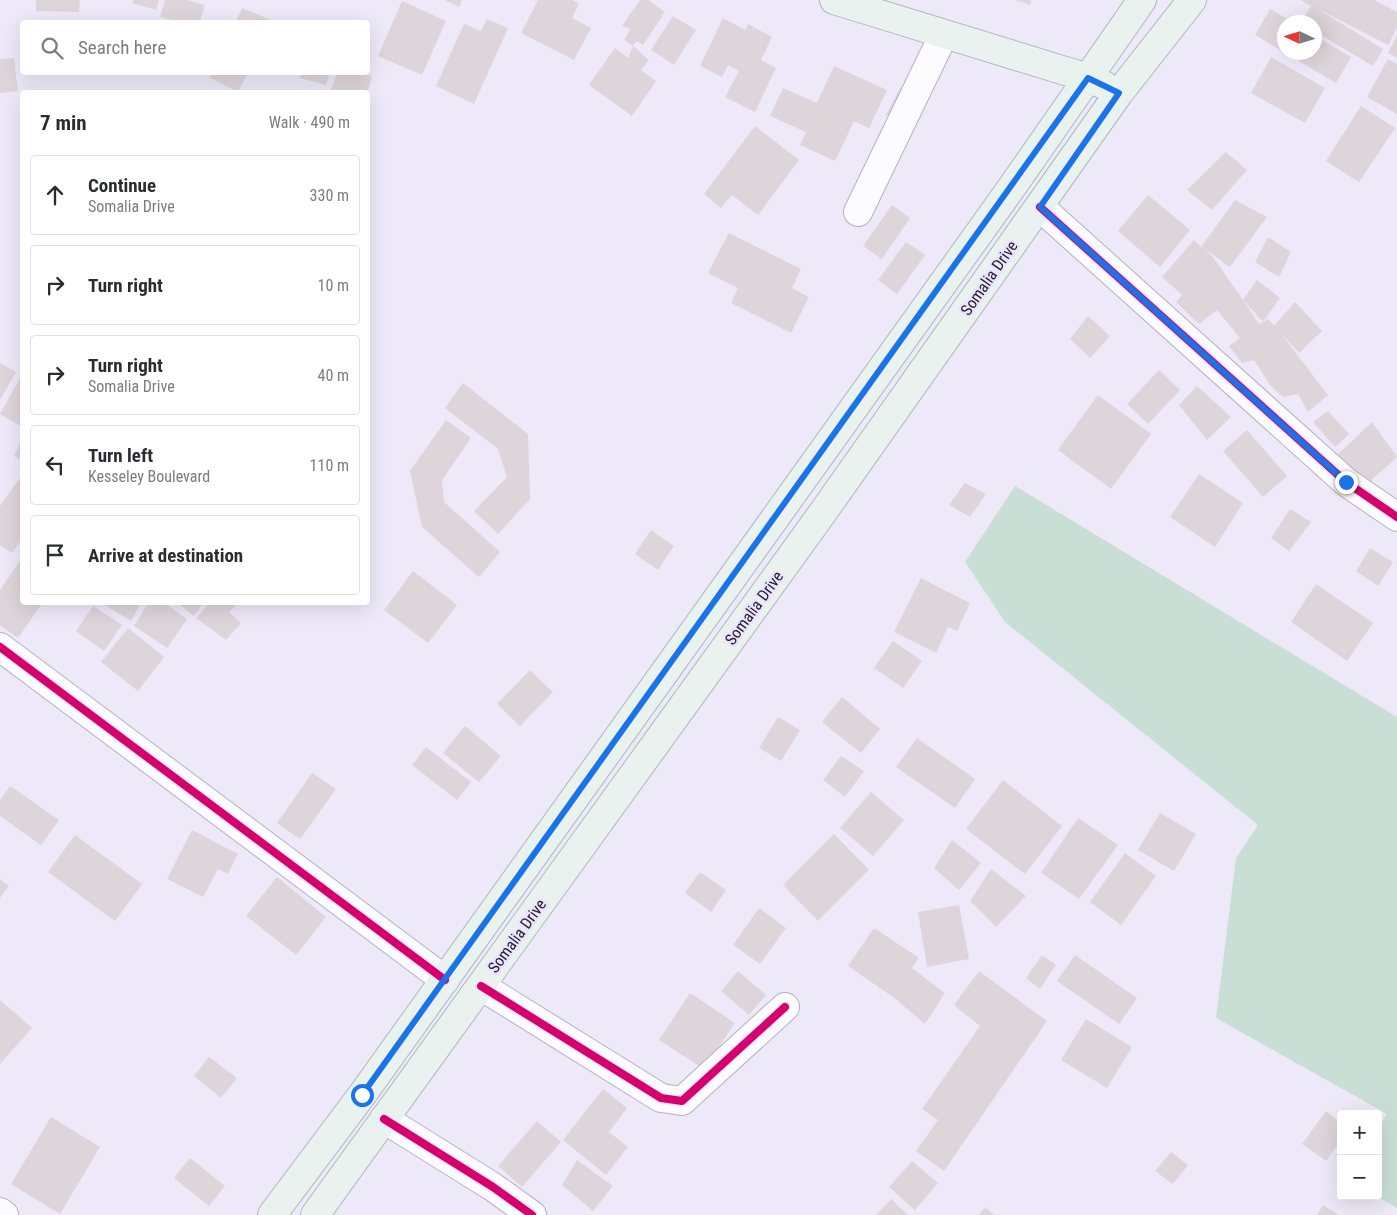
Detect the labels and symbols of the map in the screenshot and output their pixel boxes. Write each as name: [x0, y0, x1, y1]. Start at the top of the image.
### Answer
north arrow: [1277, 15, 1322, 60]
street label: Somalia Drive: [956, 237, 1022, 319]
route end: [1335, 471, 1358, 494]
street label: Somalia Drive: [721, 567, 787, 649]
street label: Somalia Drive: [484, 895, 550, 977]
route start: [351, 1084, 374, 1107]

